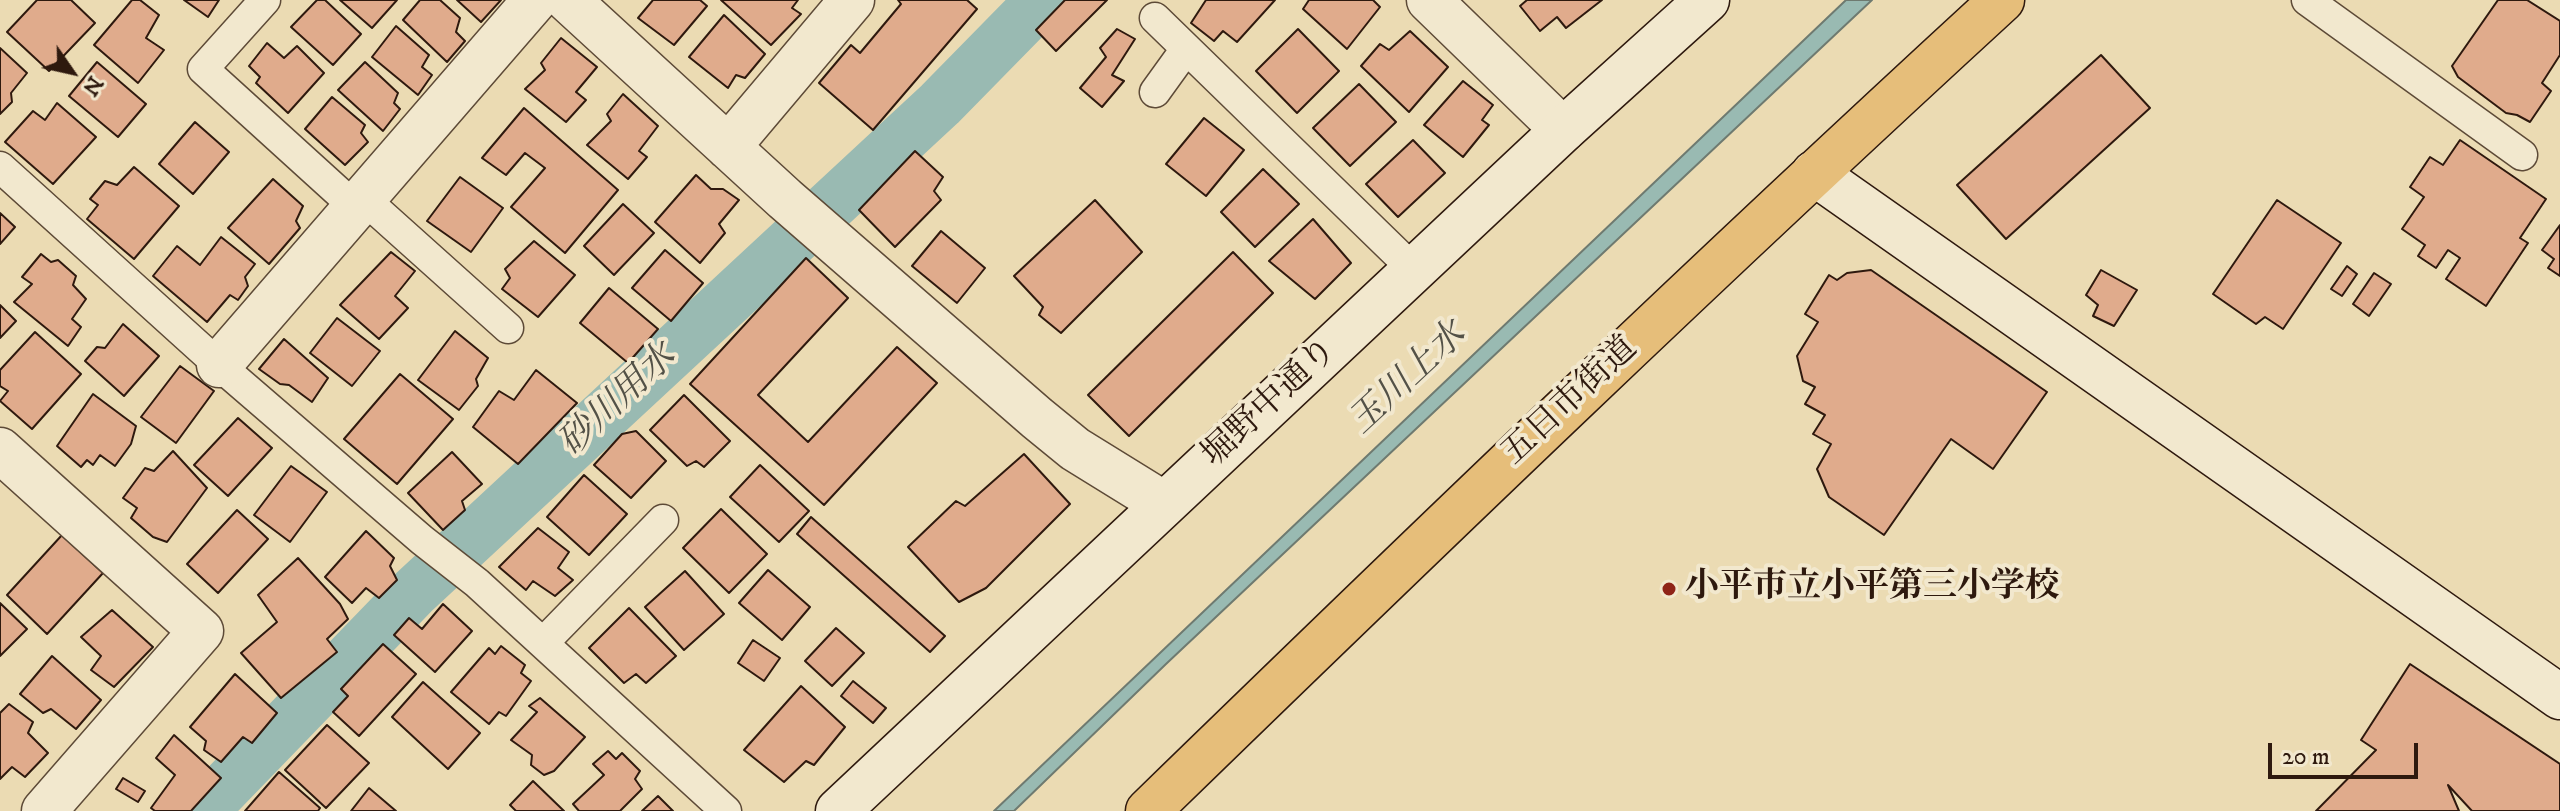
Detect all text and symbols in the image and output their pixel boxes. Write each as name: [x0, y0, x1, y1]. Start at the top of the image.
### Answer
north arrow: [32, 32, 112, 112]
text: N: [76, 71, 109, 101]
water label: 玉川上水: [1342, 315, 1476, 445]
street label: 五日市街道: [1495, 329, 1647, 475]
street label: 堀野中通り: [1195, 331, 1347, 477]
water label: 砂川用水: [552, 337, 686, 467]
place label: 小平市立小平第三小学校: [1685, 569, 2059, 609]
marker: 小平市立小平第三小学校: [1660, 580, 1678, 598]
scale bar: [2272, 727, 2422, 777]
text: 20 m: [2282, 742, 2330, 772]

